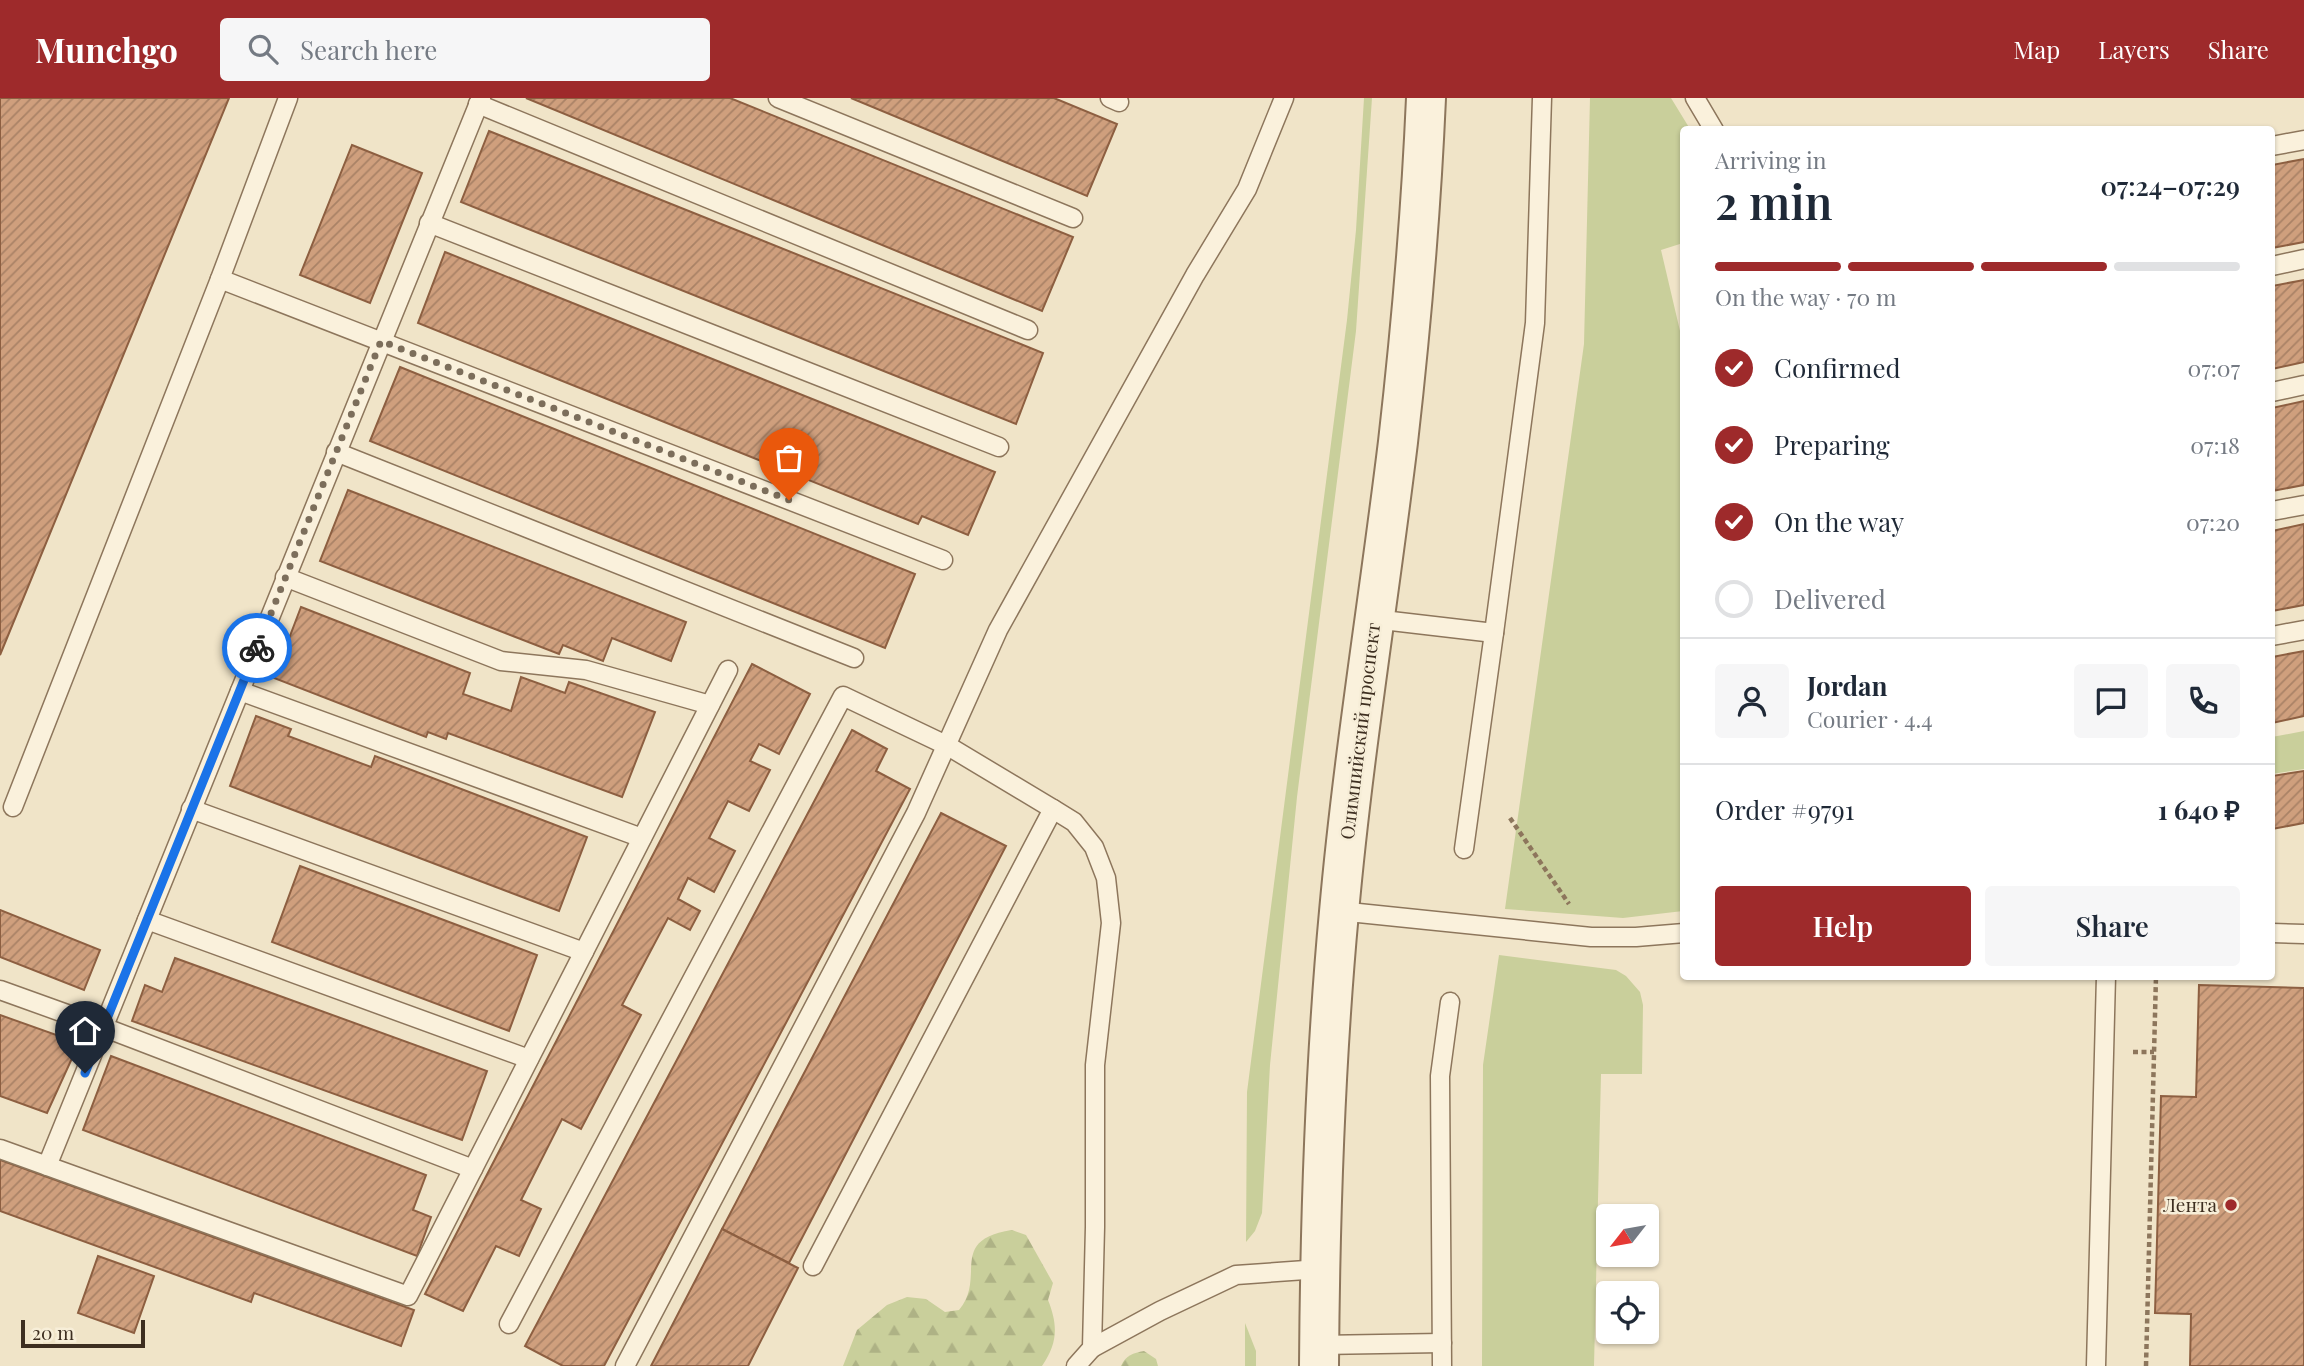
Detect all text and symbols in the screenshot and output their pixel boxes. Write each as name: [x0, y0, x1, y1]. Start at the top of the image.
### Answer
search box: [220, 18, 710, 81]
text: Munchgo: [35, 27, 178, 71]
icon: search: [244, 30, 282, 68]
text: Search here: [300, 32, 437, 67]
text: Map: [2014, 33, 2060, 65]
text: Layers: [2098, 33, 2170, 65]
text: Share: [2208, 33, 2269, 65]
text: Arriving in: [1715, 144, 1827, 175]
text: 07:24–07:29: [2100, 168, 2240, 203]
text: 2 min: [1715, 170, 1833, 232]
text: On the way · 70 m: [1715, 281, 1896, 312]
icon: check: [1715, 349, 1753, 387]
text: Confirmed: [1774, 350, 1901, 385]
text: 07:07: [2188, 352, 2240, 383]
icon: check: [1715, 426, 1753, 464]
text: Preparing: [1774, 427, 1890, 462]
pin: [759, 428, 819, 500]
text: 07:18: [2190, 429, 2240, 460]
icon: bag: [770, 439, 808, 477]
icon: check: [1715, 503, 1753, 541]
text: On the way: [1774, 504, 1904, 539]
text: 07:20: [2186, 506, 2240, 537]
text: Delivered: [1774, 581, 1886, 616]
courier: [222, 613, 292, 683]
street label: Олимпийский проспект: [1333, 621, 1385, 841]
icon: bike: [238, 629, 276, 667]
button: person: [1715, 664, 1789, 738]
button: chat: [2074, 664, 2148, 738]
button: phone: [2166, 664, 2240, 738]
text: Jordan: [1807, 668, 1887, 703]
text: Courier · 4.4: [1807, 703, 1933, 734]
text: Order #9791: [1715, 792, 1854, 827]
text: 1 640 ₽: [2158, 792, 2240, 827]
button: Help: [1715, 886, 1971, 966]
button: Share: [1985, 886, 2240, 966]
pin: [55, 1001, 115, 1073]
icon: home: [66, 1012, 104, 1050]
place label: Лента: [2162, 1191, 2218, 1217]
marker: Лента: [2223, 1197, 2239, 1213]
north arrow: [1596, 1204, 1659, 1267]
map controls: [1596, 1204, 1659, 1344]
button: locate: [1596, 1281, 1659, 1344]
scale bar: [21, 1317, 145, 1349]
text: 20 m: [32, 1319, 74, 1345]

